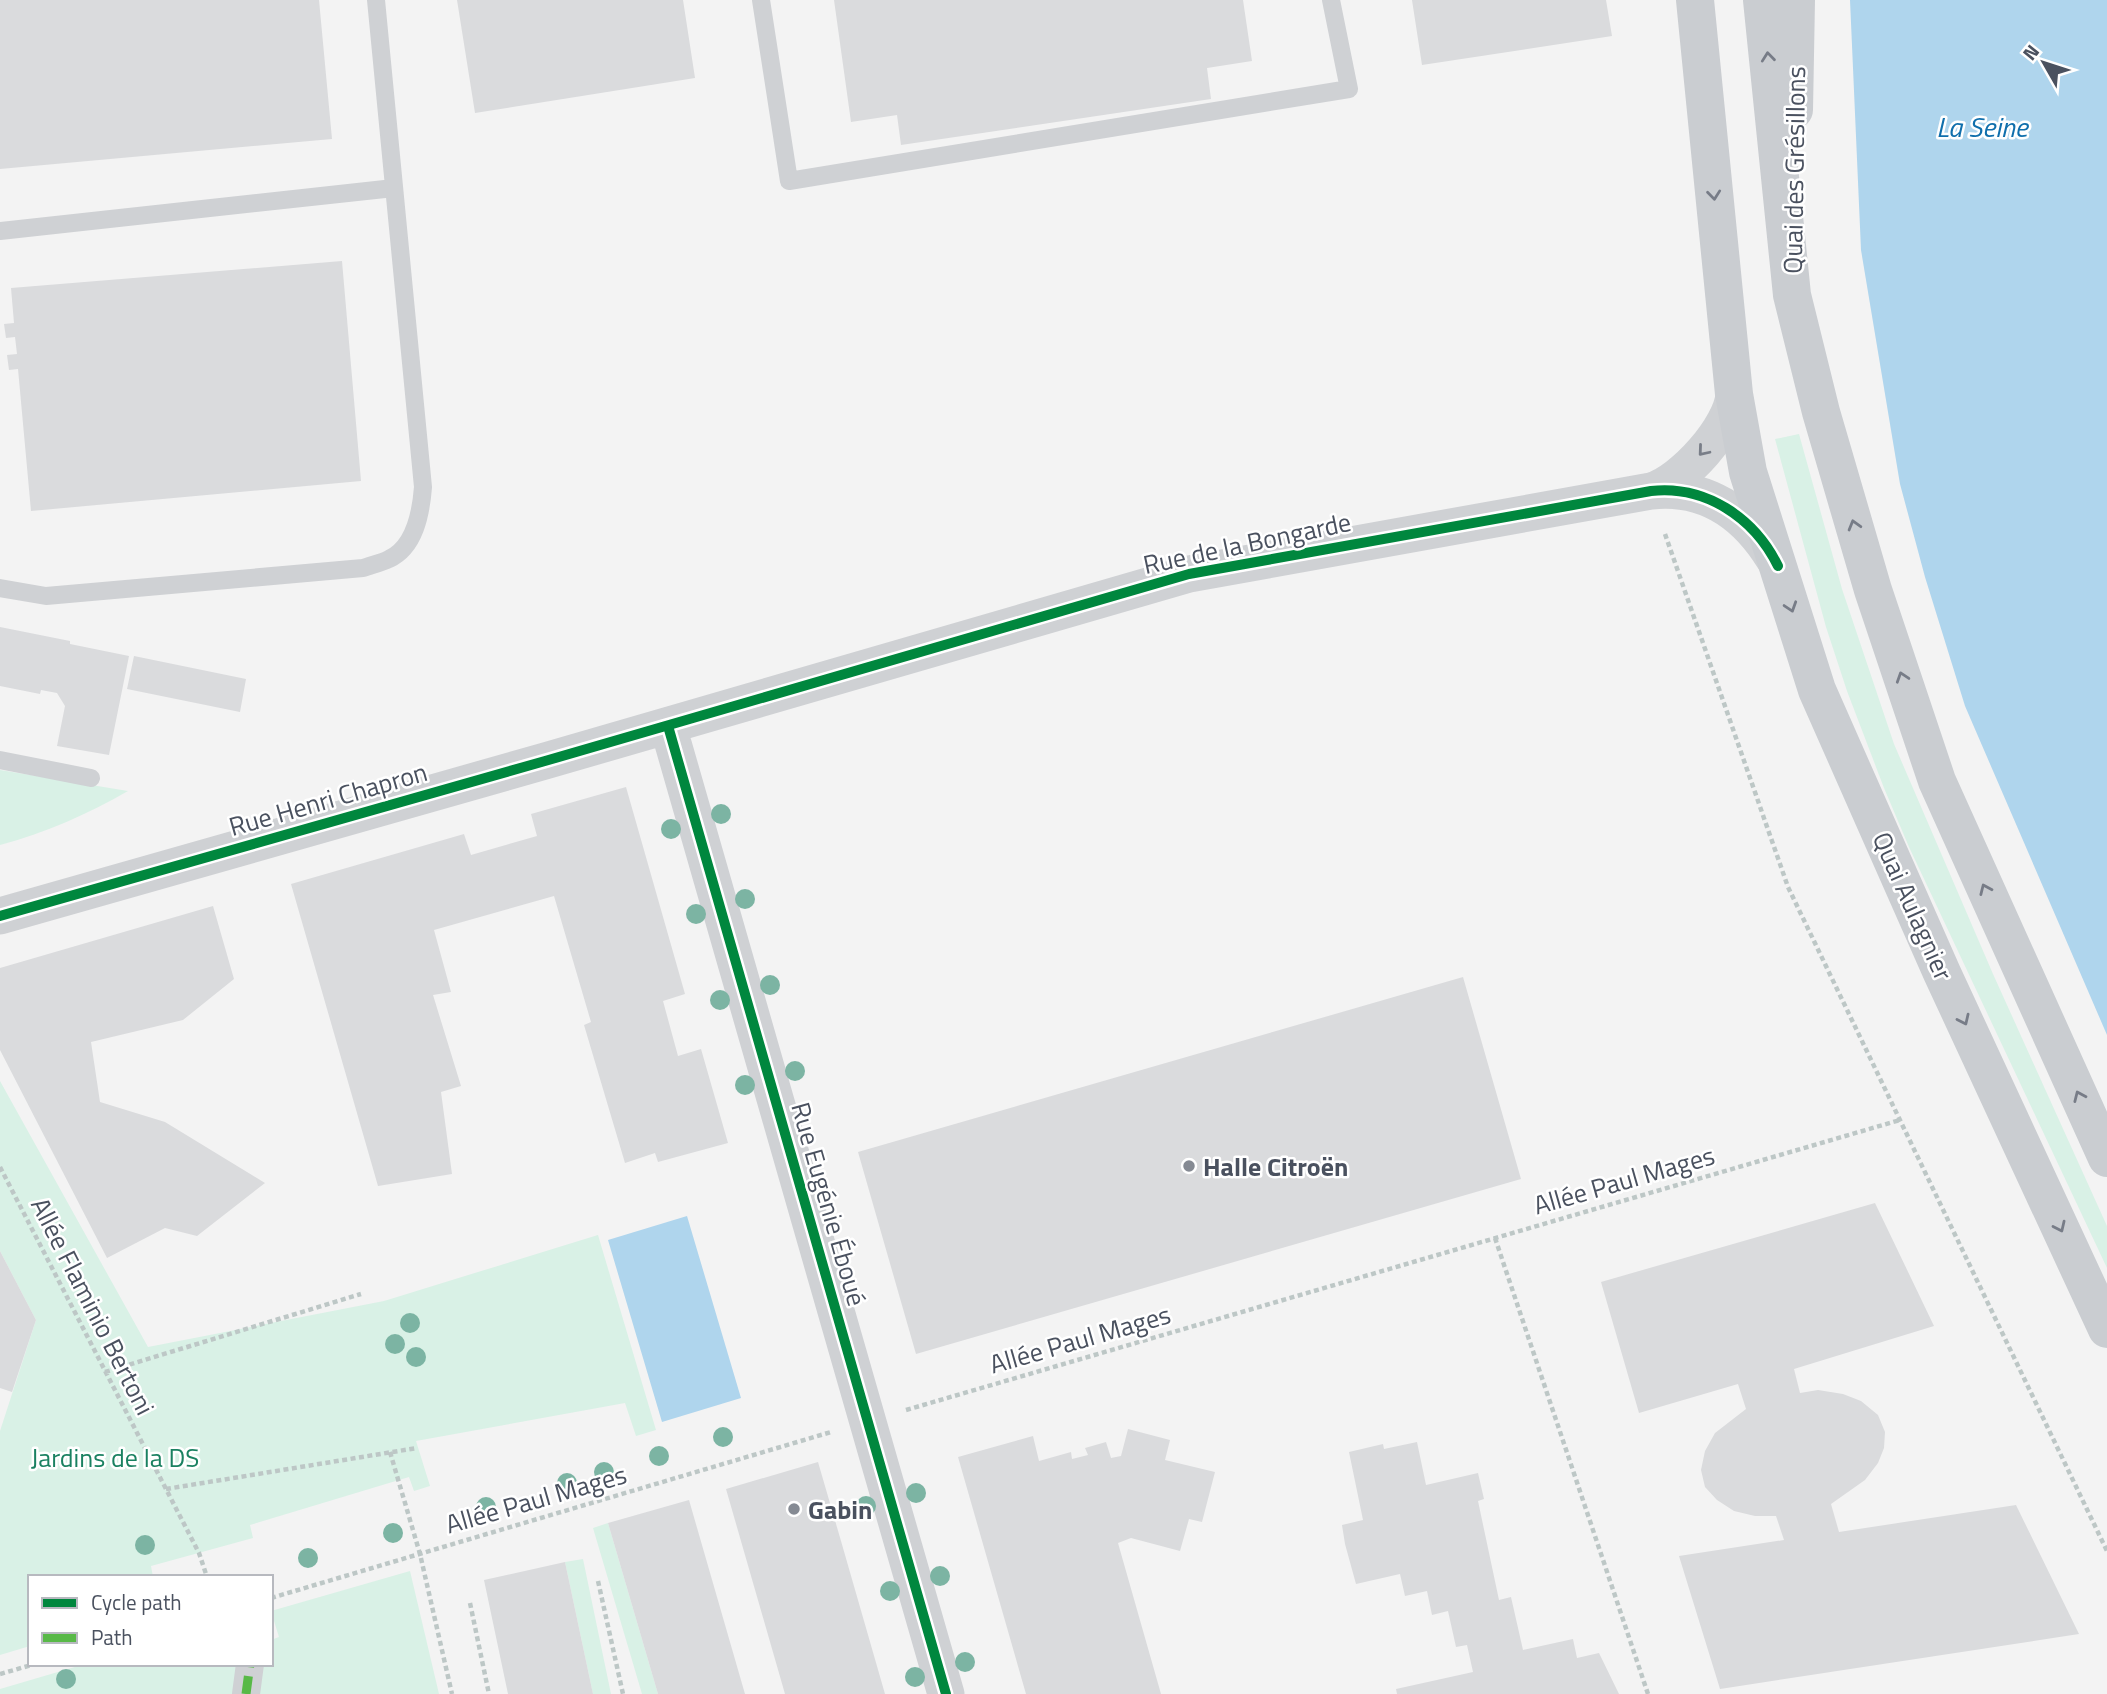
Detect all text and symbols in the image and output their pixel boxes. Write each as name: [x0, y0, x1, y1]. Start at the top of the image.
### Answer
north arrow: [2009, 28, 2079, 98]
text: N: [2015, 38, 2046, 66]
one-way arrow: [1760, 51, 1775, 63]
street label: Quai des Grésillons: [1773, 66, 1815, 274]
water label: La Seine: [1936, 105, 2030, 148]
one-way arrow: [1706, 189, 1721, 201]
one-way arrow: [1699, 443, 1711, 456]
street label: Rue de la Bongarde: [1139, 502, 1355, 584]
one-way arrow: [1848, 519, 1863, 531]
one-way arrow: [1783, 601, 1797, 613]
one-way arrow: [1896, 671, 1910, 684]
street label: Rue Henri Chapron: [224, 752, 432, 846]
street label: Quai Aulagnier: [1863, 825, 1963, 987]
one-way arrow: [1979, 883, 1993, 896]
one-way arrow: [1956, 1013, 1970, 1025]
one-way arrow: [2073, 1091, 2087, 1103]
street label: Rue Eugénie Éboué: [781, 1098, 877, 1310]
street label: Allée Paul Mages: [1529, 1136, 1719, 1224]
place label: Halle Citroën: [1203, 1147, 1348, 1186]
marker: Halle Citroën: [1181, 1158, 1197, 1174]
street label: Allée Flaminio Bertoni: [21, 1190, 165, 1422]
one-way arrow: [2051, 1220, 2065, 1232]
street label: Allée Paul Mages: [985, 1295, 1175, 1383]
park label: Jardins de la DS: [31, 1438, 199, 1477]
street label: Allée Paul Mages: [441, 1455, 631, 1543]
place label: Gabin: [808, 1490, 872, 1529]
marker: Gabin: [786, 1501, 802, 1517]
legend: [28, 1575, 273, 1666]
text: Cycle path: [91, 1586, 182, 1618]
text: Path: [91, 1621, 133, 1653]

